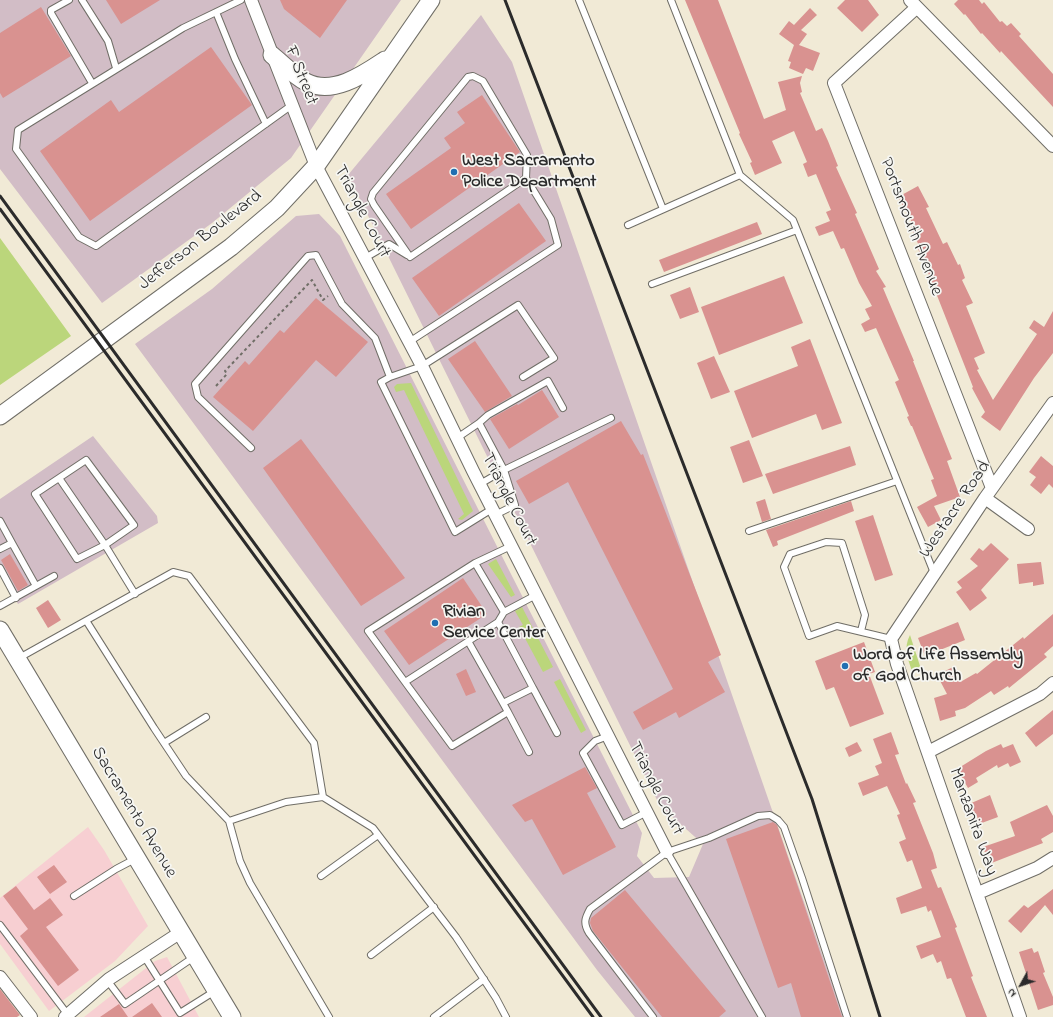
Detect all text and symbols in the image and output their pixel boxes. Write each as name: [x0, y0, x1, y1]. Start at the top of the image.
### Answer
street label: F Street: [278, 43, 322, 109]
place label: West Sacramento Police Department: [462, 151, 596, 194]
street label: Portsmouth Avenue: [874, 155, 946, 299]
street label: Triangle Court: [328, 162, 394, 262]
marker: West Sacramento Police Department: [449, 167, 459, 177]
street label: Jefferson Boulevard: [135, 186, 267, 296]
street label: Triangle Court: [475, 450, 541, 550]
street label: Westacre Road: [916, 457, 996, 563]
place label: Rivian Service Center: [443, 602, 545, 644]
marker: Rivian Service Center: [430, 618, 440, 628]
place label: Word of Life Assembly of God Church: [853, 645, 1023, 688]
marker: Word of Life Assembly of God Church: [840, 661, 850, 671]
street label: Triangle Court: [622, 739, 688, 839]
street label: Sacramento Avenue: [85, 743, 181, 883]
street label: Manzanita Way: [943, 765, 1001, 879]
north arrow: [1001, 965, 1041, 1005]
text: N: [1003, 985, 1020, 1001]

